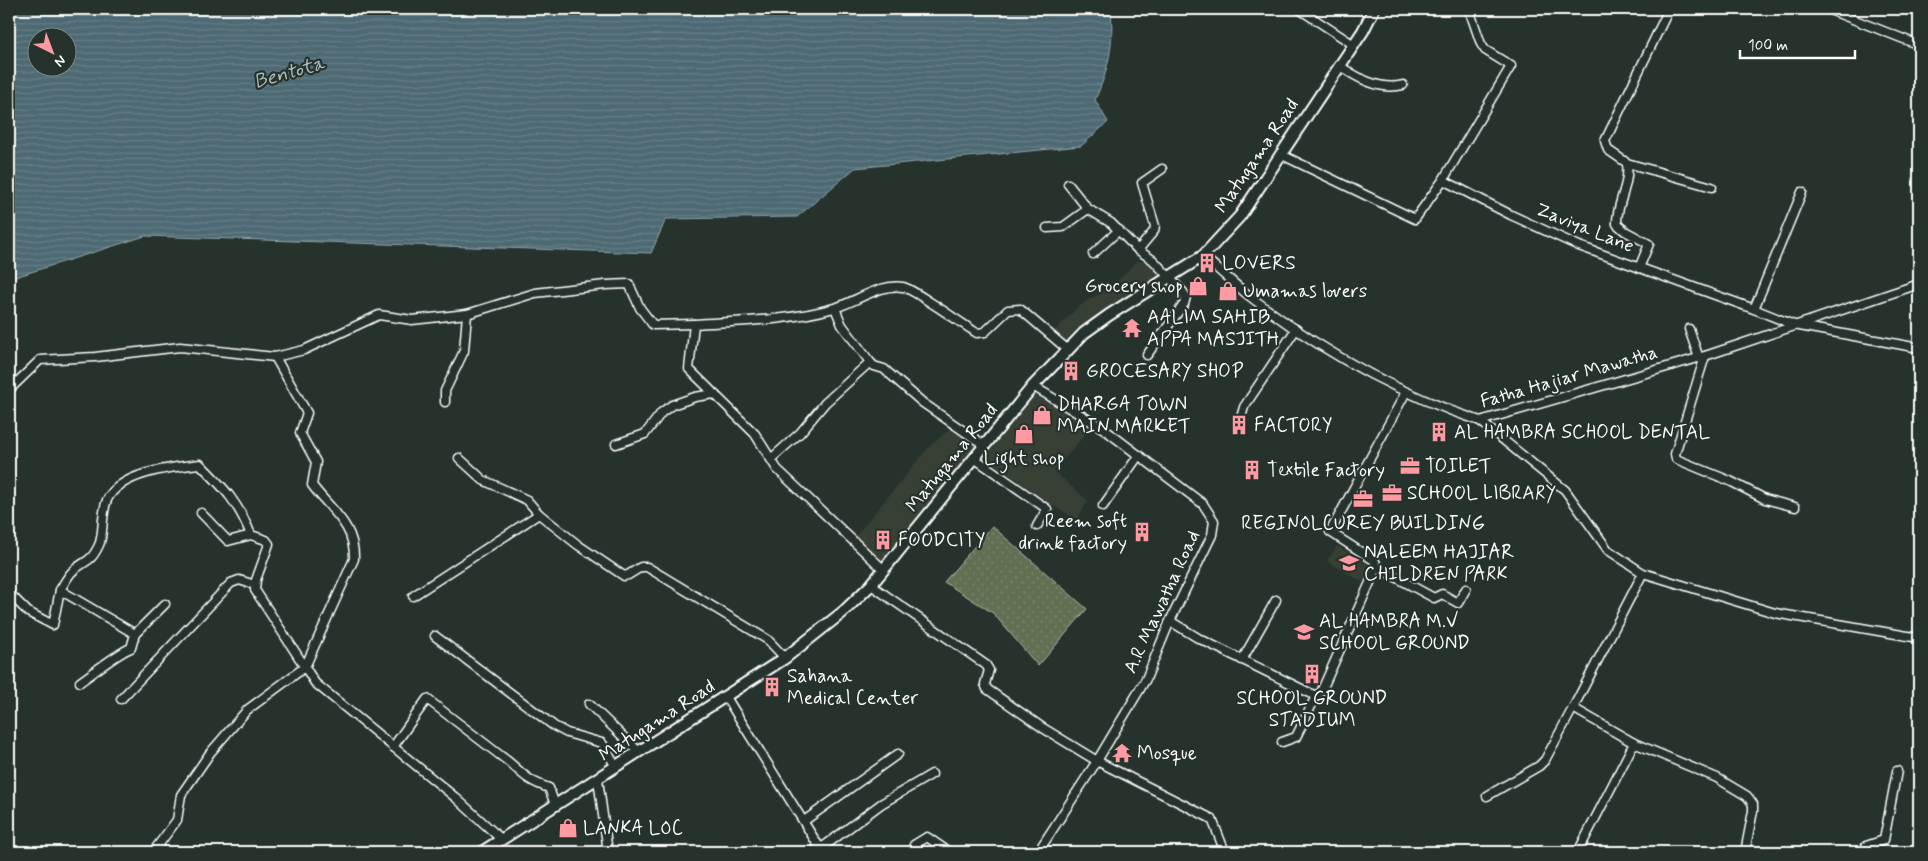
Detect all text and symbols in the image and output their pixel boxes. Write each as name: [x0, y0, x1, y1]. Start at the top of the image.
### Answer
north arrow: [28, 28, 78, 78]
scale bar: [1740, 28, 1856, 60]
text: 100 m: [1748, 36, 1788, 56]
water label: Bentota: [251, 50, 328, 96]
text: N: [51, 51, 70, 71]
street label: Matugama Road: [1209, 94, 1305, 219]
street label: Zaviya Lane: [1532, 197, 1638, 259]
place label: LOVERS: [1222, 251, 1296, 276]
building icon: LOVERS: [1196, 252, 1218, 274]
place label: Grocery shop: [1085, 274, 1183, 299]
shop icon: Grocery shop: [1187, 275, 1209, 297]
place label: Umamas lovers: [1243, 279, 1367, 304]
shop icon: Umamas lovers: [1217, 280, 1239, 302]
place label: AALIM SAHIB APPA MASJITH: [1147, 305, 1279, 352]
temple icon: AALIM SAHIB APPA MASJITH: [1121, 317, 1143, 339]
street label: Fatha Hajiar Mawatha: [1477, 340, 1661, 415]
place label: GROCESARY SHOP: [1086, 359, 1244, 384]
building icon: GROCESARY SHOP: [1060, 360, 1082, 382]
place label: DHARGA TOWN MAIN MARKET: [1057, 392, 1191, 439]
street label: Matugama Road: [900, 398, 1004, 518]
shop icon: DHARGA TOWN MAIN MARKET: [1031, 404, 1053, 426]
place label: FACTORY: [1254, 413, 1333, 438]
building icon: FACTORY: [1228, 414, 1250, 436]
place label: AL HAMBRA SCHOOL DENTAL: [1454, 420, 1710, 445]
building icon: AL HAMBRA SCHOOL DENTAL: [1428, 421, 1450, 443]
shop icon: Light shop: [1013, 423, 1035, 445]
place label: Light shop: [984, 446, 1064, 474]
place label: TOILET: [1425, 454, 1492, 479]
office icon: TOILET: [1399, 455, 1421, 477]
place label: Textile Factory: [1267, 458, 1385, 483]
building icon: Textile Factory: [1241, 459, 1263, 481]
place label: SCHOOL LIBRARY: [1407, 481, 1556, 506]
office icon: SCHOOL LIBRARY: [1381, 482, 1403, 504]
office icon: REGINOLCUREY BUILDING: [1352, 488, 1374, 510]
place label: Reem soft drink factory: [1018, 509, 1127, 556]
place label: REGINOLCUREY BUILDING: [1241, 511, 1485, 536]
building icon: Reem soft drink factory: [1131, 521, 1153, 543]
street label: A.R Mawatha Road: [1118, 526, 1206, 678]
place label: FOODCITY: [898, 528, 986, 553]
building icon: FOODCITY: [872, 529, 894, 551]
place label: NALEEM HAJIAR CHILDREN PARK: [1364, 540, 1514, 587]
school or university icon: NALEEM HAJIAR CHILDREN PARK: [1338, 552, 1360, 574]
place label: AL HAMBRA M.V SCHOOL GROUND: [1319, 609, 1470, 656]
school or university icon: AL HAMBRA M.V SCHOOL GROUND: [1293, 621, 1315, 643]
building icon: SCHOOL GROUND STADIUM: [1301, 663, 1323, 685]
place label: Sahana Medical Center: [787, 664, 918, 711]
street label: Matugama Road: [594, 674, 720, 769]
building icon: Sahana Medical Center: [761, 676, 783, 698]
place label: SCHOOL GROUND STADIUM: [1237, 686, 1387, 733]
place label: Mosque: [1137, 741, 1197, 766]
temple icon: Mosque: [1111, 742, 1133, 764]
place label: LANKA LOC: [583, 816, 683, 841]
shop icon: LANKA LOC: [557, 817, 579, 839]

